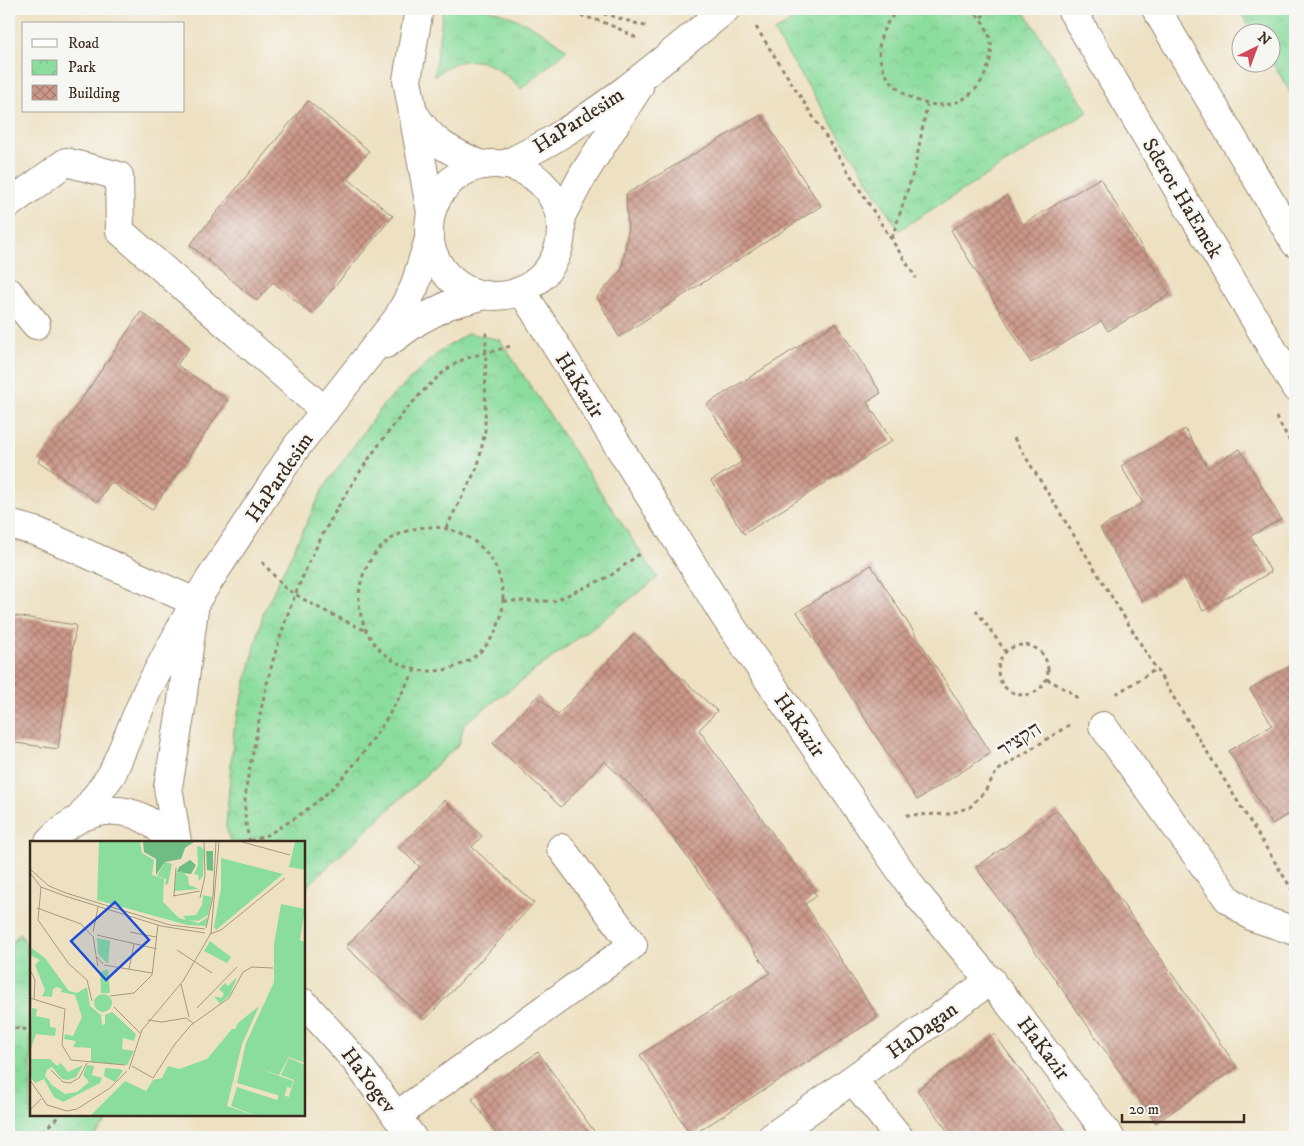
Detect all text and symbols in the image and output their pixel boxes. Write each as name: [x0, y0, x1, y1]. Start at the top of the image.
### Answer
legend: [22, 22, 185, 112]
north arrow: [1232, 22, 1282, 72]
text: N: [1254, 29, 1275, 50]
text: Road: [68, 34, 100, 53]
text: Park: [68, 58, 97, 77]
street label: HaPardesim: [528, 82, 629, 160]
text: Building: [68, 84, 120, 103]
street label: Sderot HaEmek: [1136, 134, 1229, 264]
street label: HaKazir: [549, 348, 609, 423]
street label: HaPardesim: [240, 427, 319, 527]
street label: HaKazir: [768, 688, 831, 763]
street label: הקציר: [993, 716, 1046, 764]
inset map: [30, 841, 305, 1116]
street label: HaDagan: [882, 996, 963, 1065]
street label: HaKazir: [1011, 1012, 1076, 1086]
street label: HaYogev: [335, 1042, 402, 1120]
scale bar: [1122, 1091, 1244, 1123]
text: 20 m: [1129, 1100, 1159, 1119]

